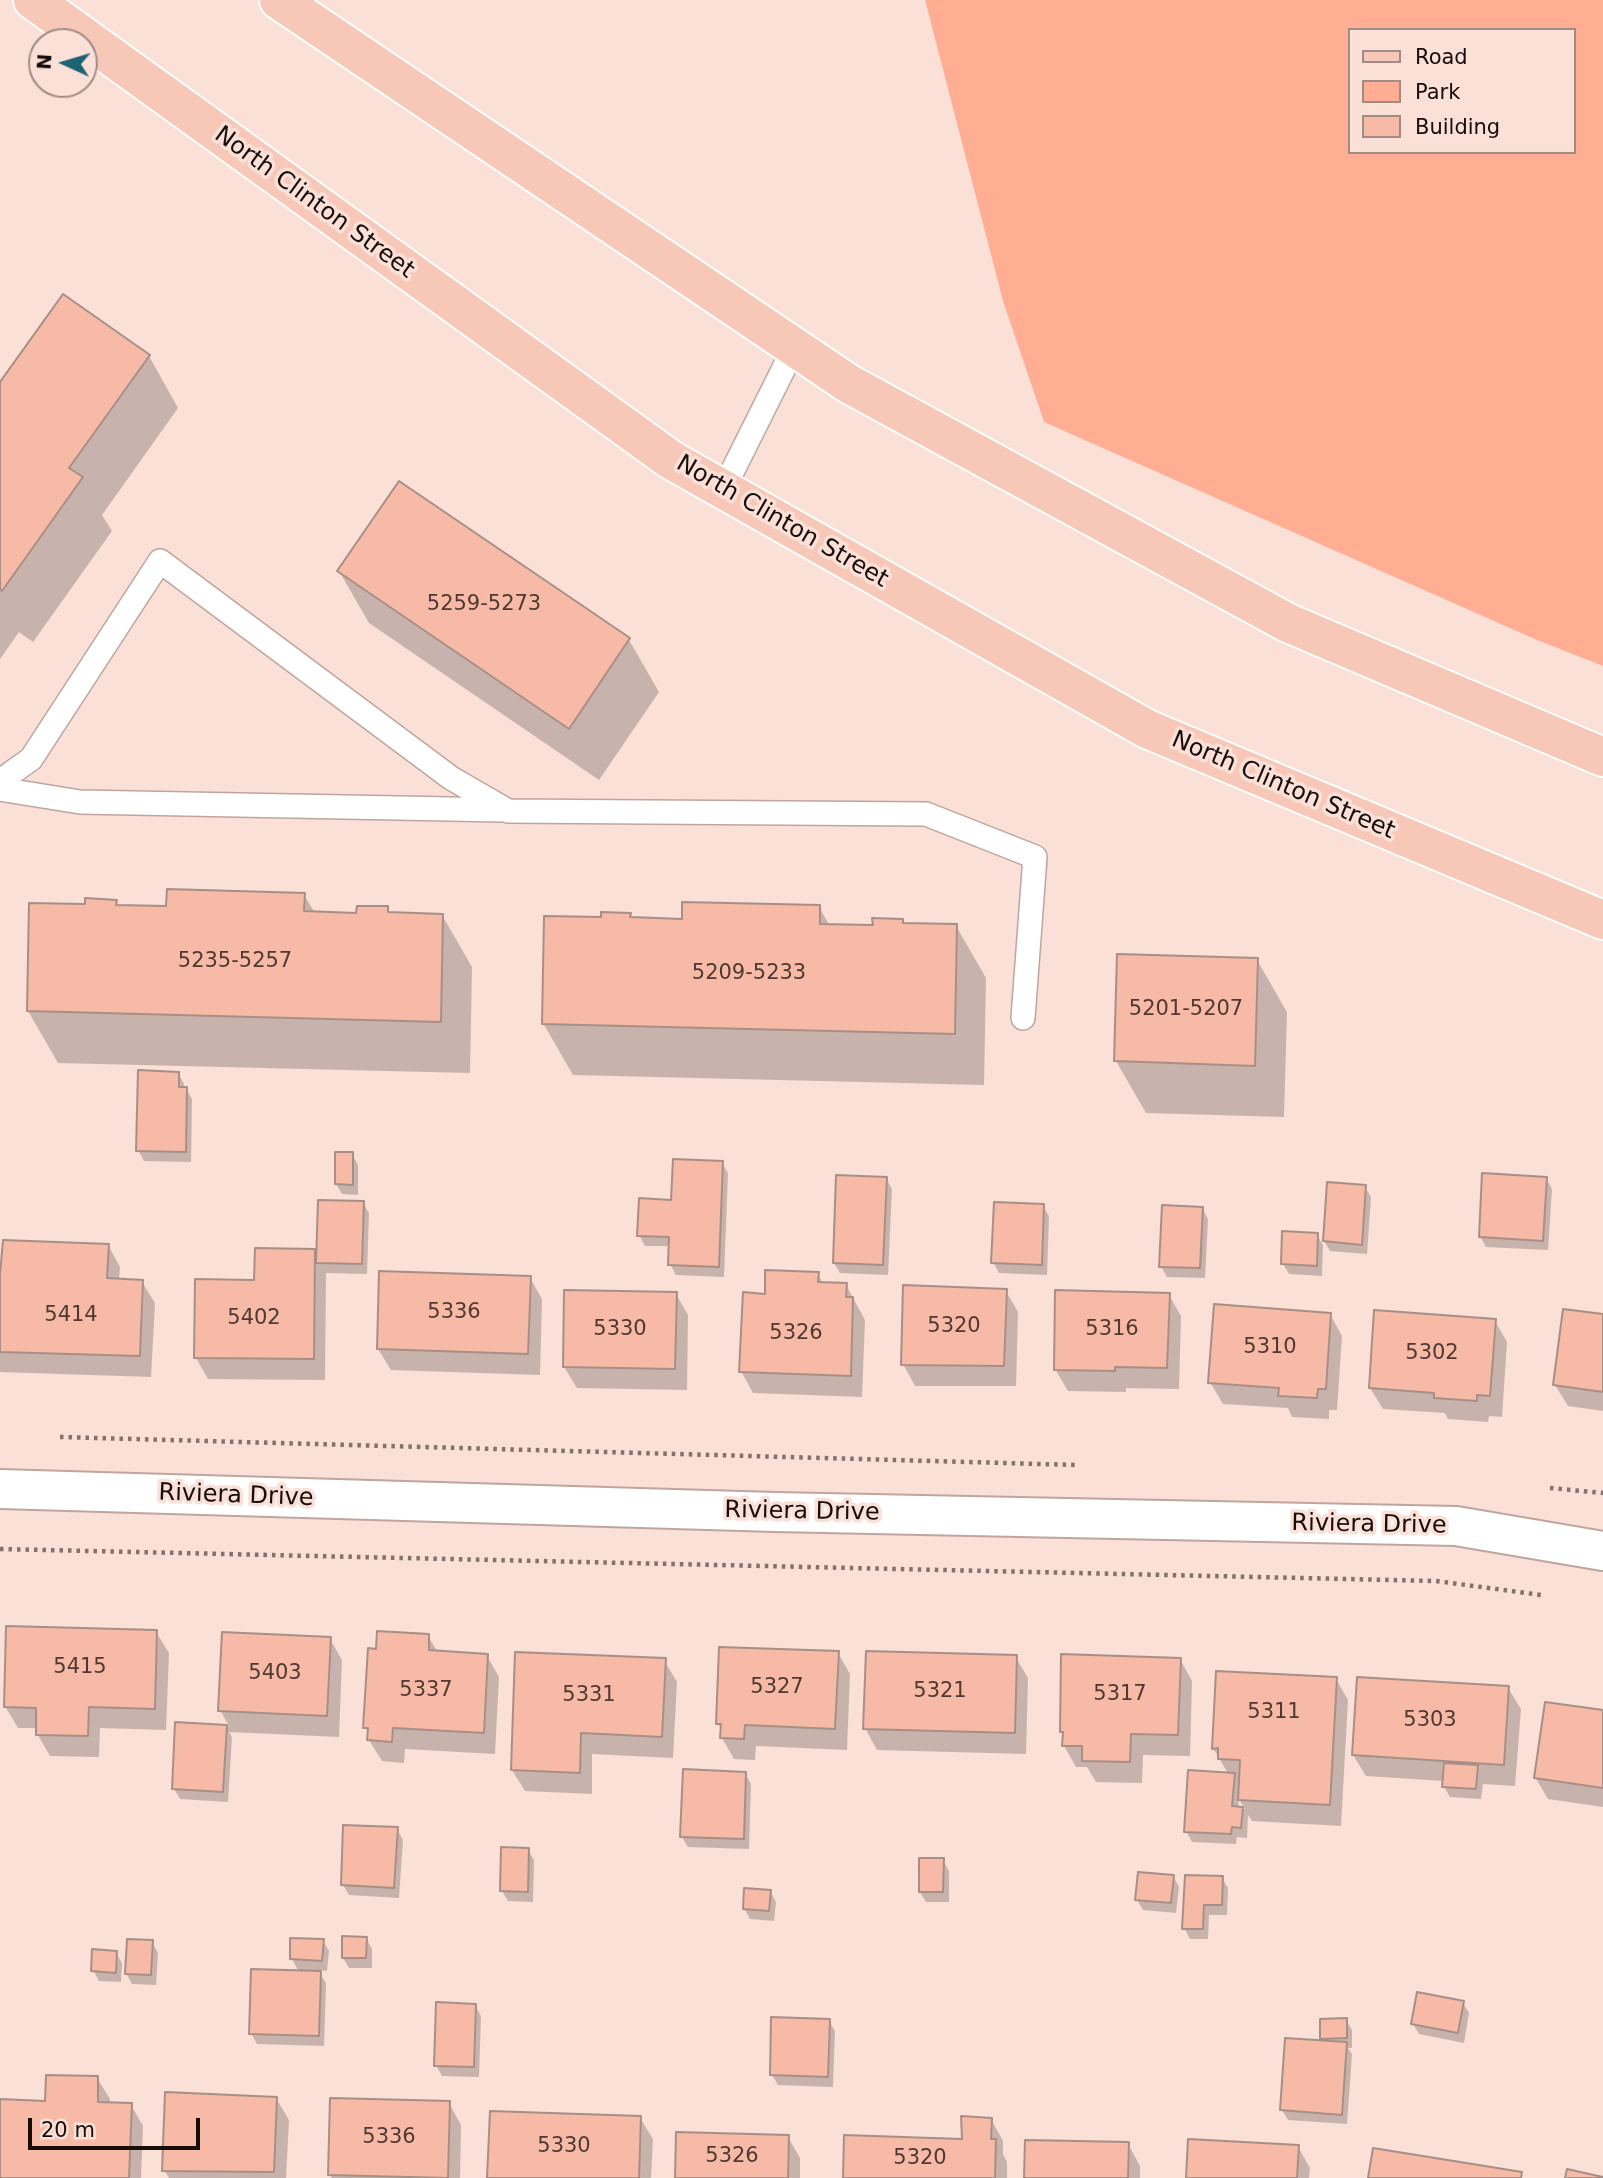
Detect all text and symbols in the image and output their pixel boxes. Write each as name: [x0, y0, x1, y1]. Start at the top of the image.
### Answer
north arrow: [28, 28, 98, 98]
legend: [1348, 28, 1575, 154]
text: Road: [1415, 45, 1468, 69]
text: N: [33, 53, 56, 70]
text: Park: [1415, 80, 1460, 104]
text: Building: [1415, 115, 1500, 139]
street label: North Clinton Street: [208, 121, 420, 285]
street label: North Clinton Street: [671, 450, 893, 594]
house number: 5259-5273: [427, 592, 541, 618]
street label: North Clinton Street: [1167, 726, 1399, 846]
house number: 5235-5257: [178, 949, 292, 975]
house number: 5209-5233: [692, 961, 806, 987]
house number: 5201-5207: [1129, 997, 1243, 1023]
house number: 5336: [427, 1300, 481, 1326]
house number: 5414: [44, 1303, 98, 1329]
house number: 5402: [227, 1306, 281, 1332]
house number: 5320: [927, 1314, 981, 1340]
house number: 5330: [593, 1317, 647, 1343]
house number: 5316: [1085, 1317, 1139, 1343]
house number: 5326: [769, 1321, 823, 1347]
house number: 5310: [1243, 1335, 1297, 1361]
house number: 5302: [1405, 1341, 1459, 1367]
street label: Riviera Drive: [158, 1479, 314, 1513]
street label: Riviera Drive: [724, 1496, 880, 1528]
street label: Riviera Drive: [1291, 1509, 1447, 1541]
house number: 5415: [53, 1655, 107, 1681]
house number: 5403: [248, 1661, 302, 1687]
house number: 5327: [750, 1675, 804, 1701]
house number: 5337: [399, 1678, 453, 1704]
house number: 5321: [913, 1679, 967, 1705]
house number: 5317: [1093, 1682, 1147, 1708]
house number: 5331: [562, 1683, 616, 1709]
house number: 5311: [1247, 1700, 1301, 1726]
house number: 5303: [1403, 1708, 1457, 1734]
scale bar: [32, 2104, 203, 2148]
text: 20 m: [41, 2118, 95, 2142]
house number: 5336: [362, 2125, 416, 2151]
house number: 5330: [537, 2134, 591, 2160]
house number: 5326: [705, 2144, 759, 2170]
house number: 5320: [893, 2146, 947, 2172]

